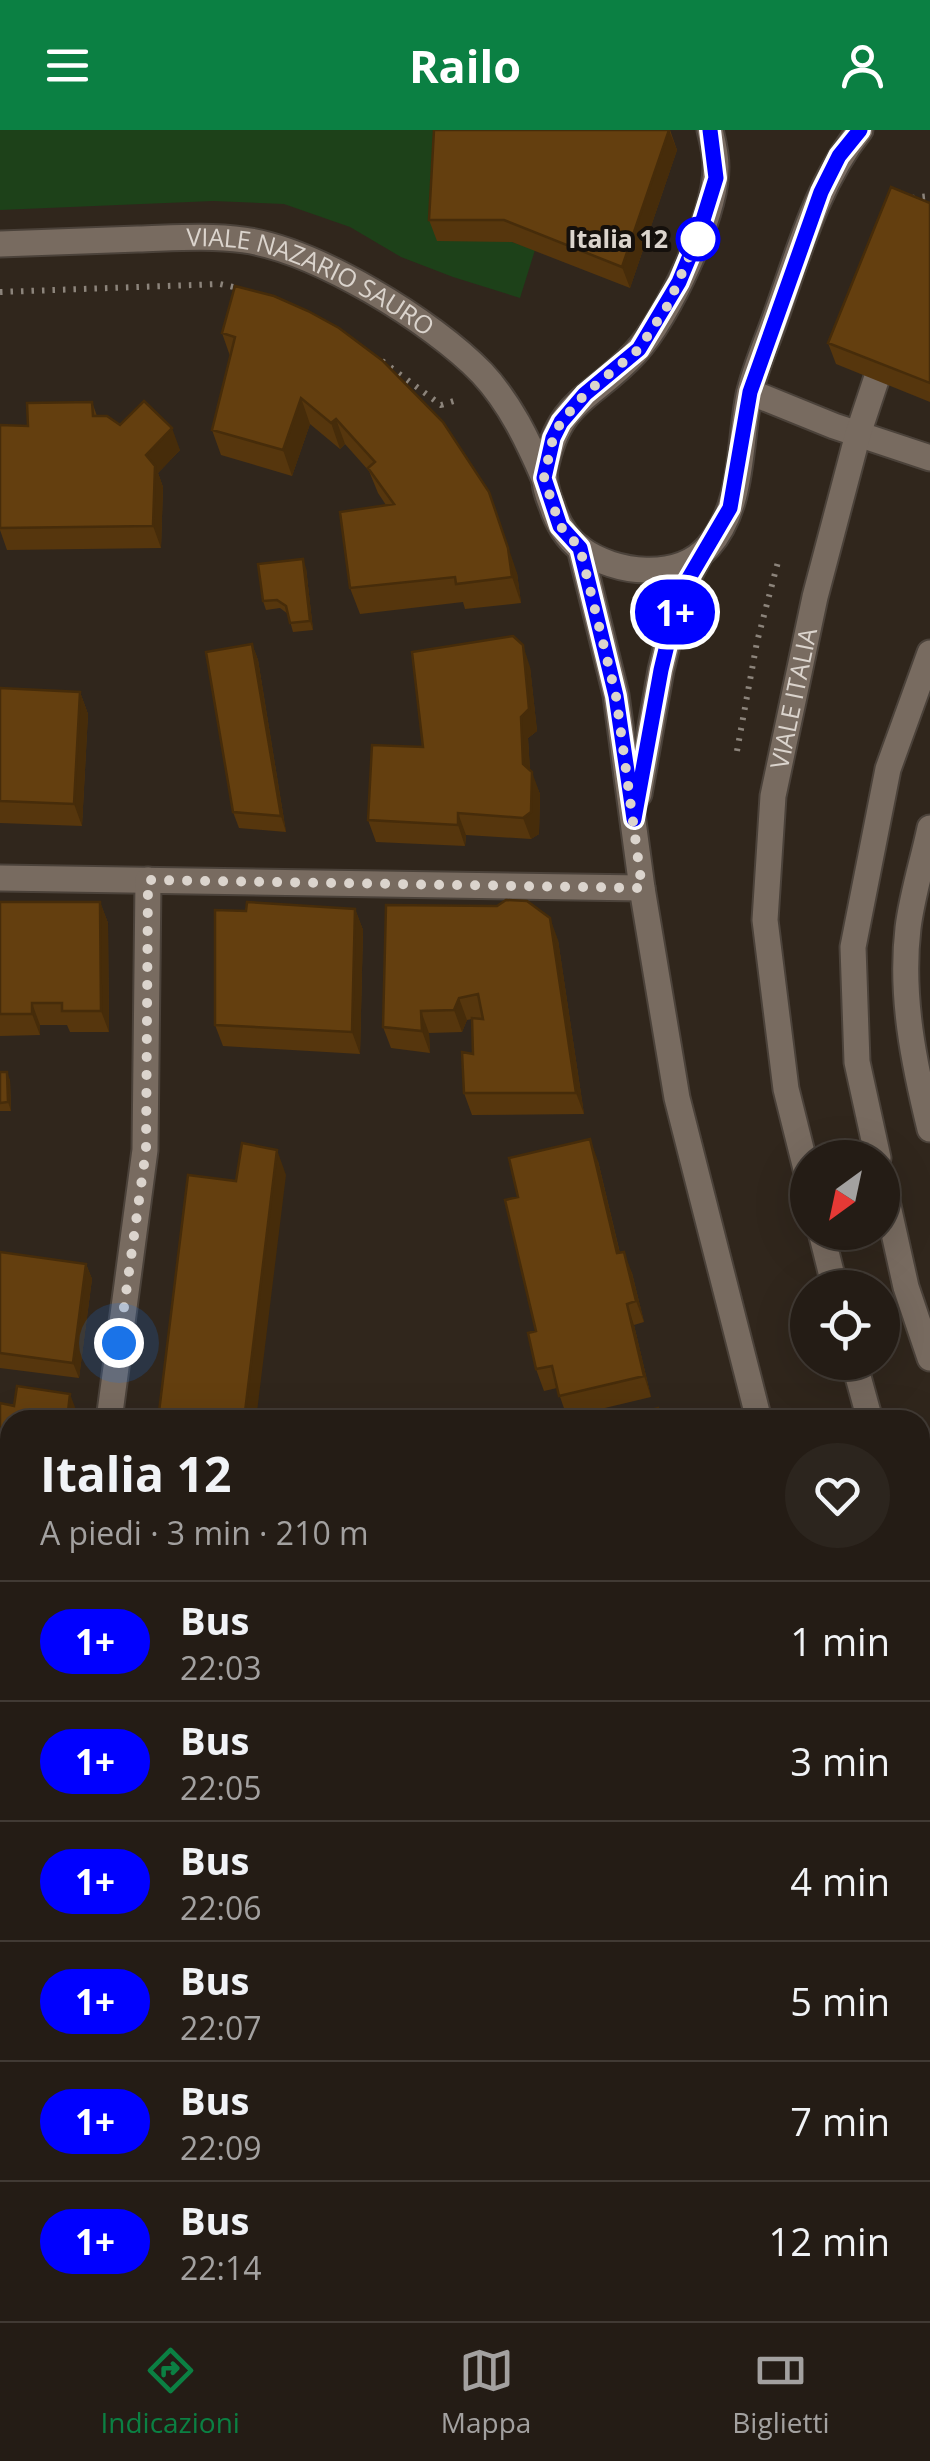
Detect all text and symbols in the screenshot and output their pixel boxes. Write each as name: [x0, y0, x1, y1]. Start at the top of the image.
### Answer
text: Railo: [409, 35, 521, 96]
icon: menu: [40, 38, 95, 93]
icon: person: [835, 38, 890, 93]
marker: Italia 12: [677, 218, 719, 260]
street label: VIALE NAZARIO SAURO: [186, 219, 442, 343]
place label: Italia 12: [568, 221, 668, 255]
line badge: 1+: [630, 580, 720, 644]
text: 1+: [655, 589, 695, 636]
street label: VIALE ITALIA: [761, 624, 824, 772]
north arrow: [790, 1140, 900, 1250]
map controls: [790, 1140, 900, 1380]
button: locate: [790, 1270, 900, 1380]
your location: [94, 1318, 144, 1368]
text: Italia 12: [40, 1441, 231, 1506]
button: heart: [785, 1443, 890, 1548]
text: A piedi · 3 min · 210 m: [40, 1511, 369, 1554]
text: Bus: [180, 1594, 249, 1646]
text: 1 min: [790, 1615, 890, 1667]
text: 1+: [75, 1618, 115, 1665]
text: 22:03: [180, 1646, 262, 1689]
text: Bus: [180, 1714, 249, 1766]
text: 3 min: [790, 1735, 890, 1787]
text: 1+: [75, 1738, 115, 1785]
text: 22:05: [180, 1766, 262, 1809]
text: Bus: [180, 1834, 249, 1886]
text: 4 min: [790, 1855, 890, 1907]
text: 1+: [75, 1858, 115, 1905]
text: 22:06: [180, 1886, 262, 1929]
text: Bus: [180, 1954, 249, 2006]
text: 5 min: [790, 1975, 890, 2027]
text: 1+: [75, 1978, 115, 2025]
text: 22:07: [180, 2006, 262, 2049]
text: Bus: [180, 2074, 249, 2126]
text: 7 min: [790, 2095, 890, 2147]
text: 1+: [75, 2098, 115, 2145]
text: 22:09: [180, 2126, 262, 2169]
text: Bus: [180, 2194, 249, 2246]
text: 12 min: [769, 2215, 890, 2267]
text: 1+: [75, 2218, 115, 2265]
text: 22:14: [180, 2246, 262, 2289]
tab: Indicazioni: [100, 2343, 240, 2441]
tab: Mappa: [441, 2343, 531, 2441]
tab: Biglietti: [732, 2343, 830, 2441]

